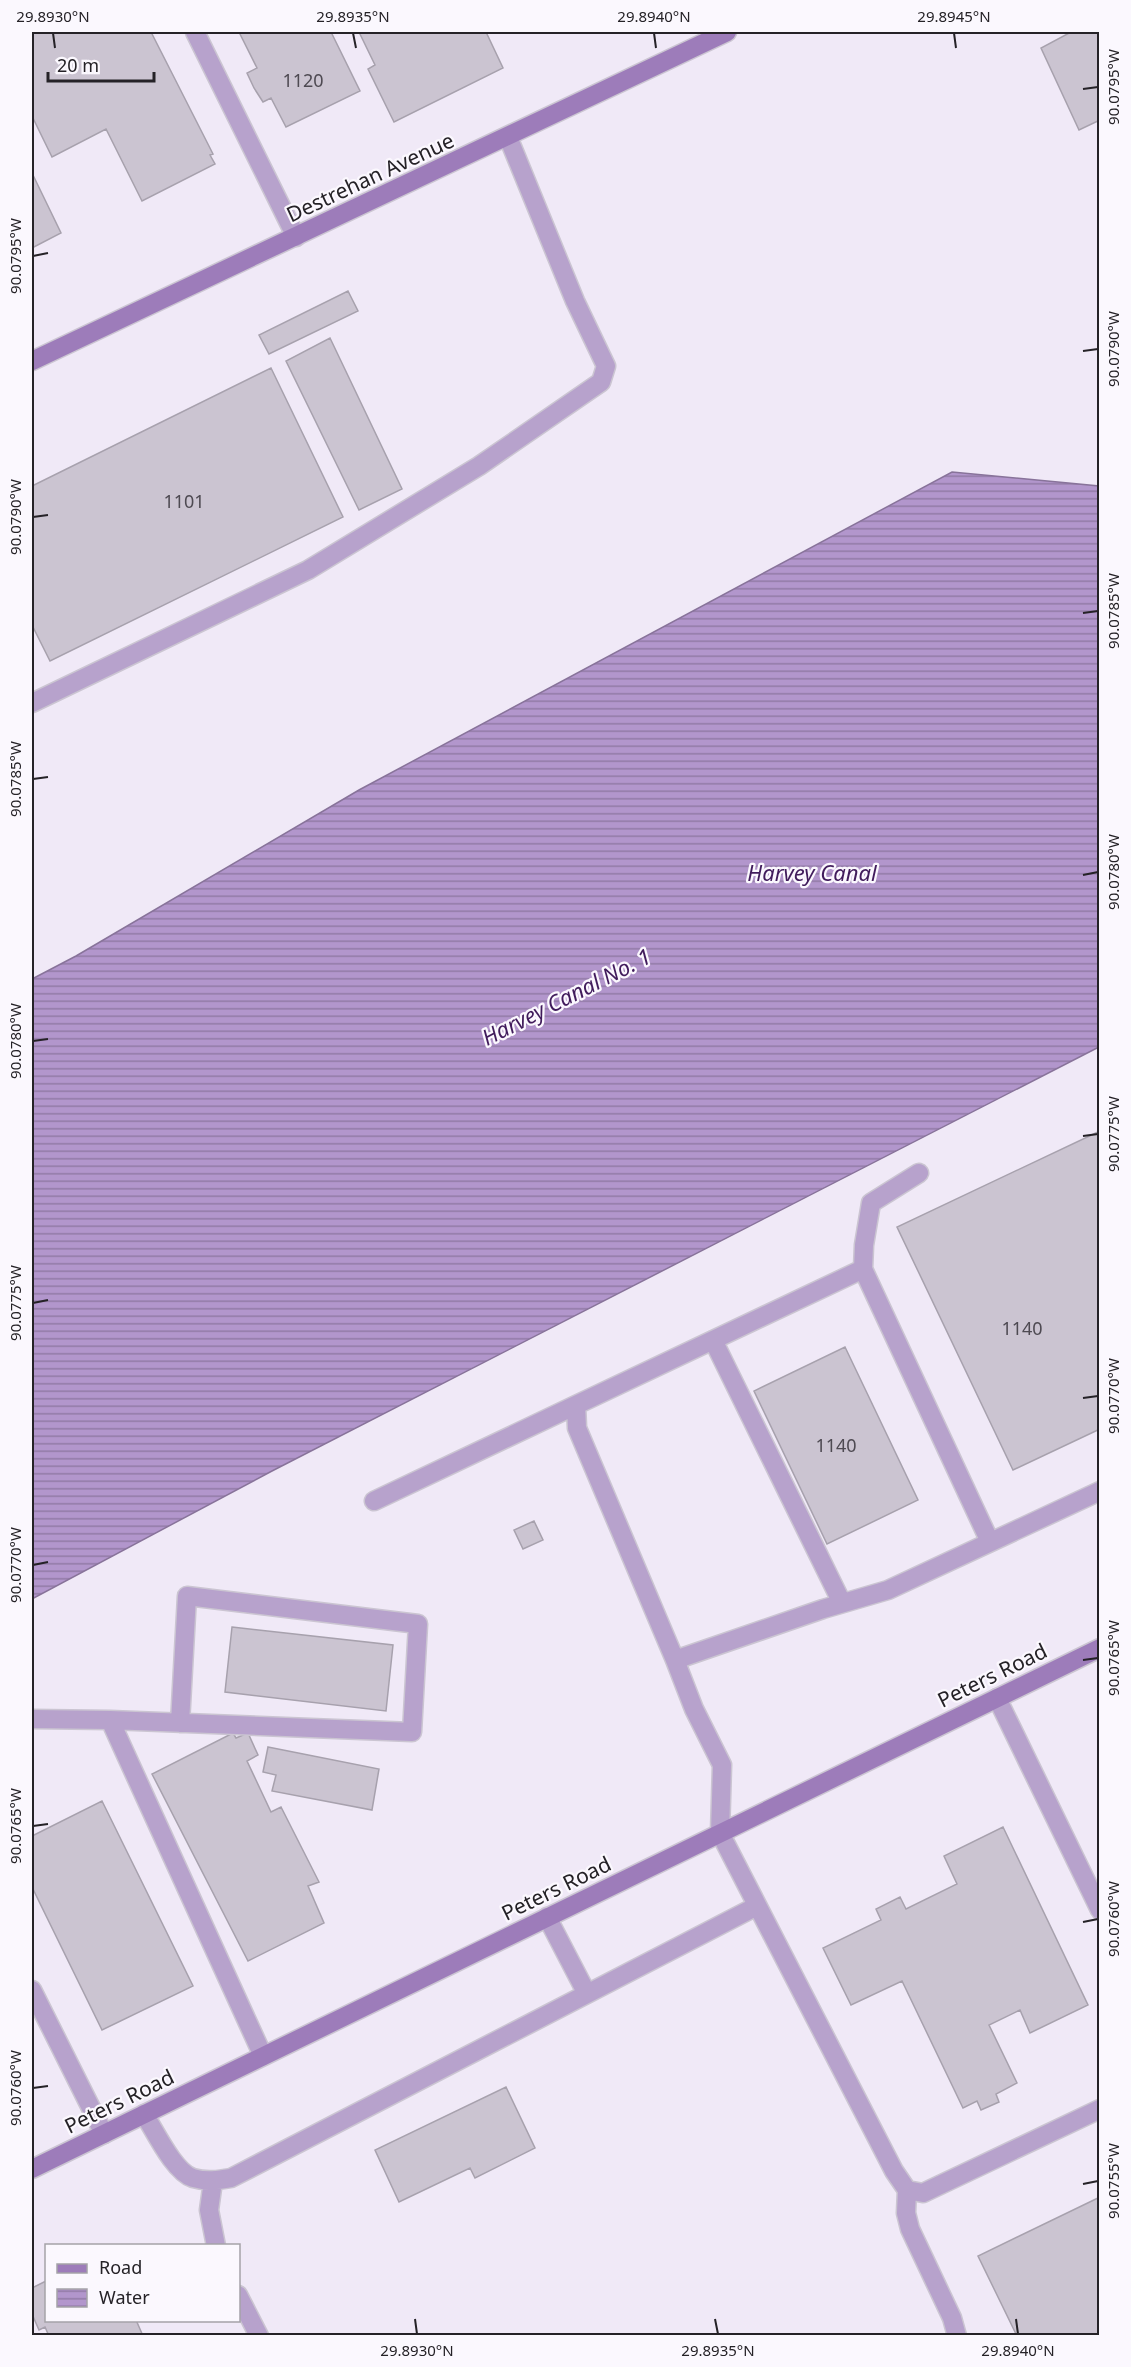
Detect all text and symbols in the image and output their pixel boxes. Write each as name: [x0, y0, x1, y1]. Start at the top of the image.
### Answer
text: 29.8930°N: [16, 6, 90, 26]
text: 29.8935°N: [316, 6, 390, 26]
text: 29.8940°N: [617, 6, 691, 26]
text: 29.8945°N: [917, 6, 991, 26]
scale bar: [48, 45, 154, 83]
text: 90.0795°W: [1103, 49, 1123, 125]
text: 20 m: [57, 53, 99, 77]
house number: 1120: [282, 68, 324, 92]
street label: Destrehan Avenue: [282, 126, 458, 228]
text: 90.0795°W: [5, 218, 25, 294]
text: 90.0790°W: [1103, 311, 1123, 387]
text: 90.0790°W: [5, 479, 25, 555]
house number: 1101: [163, 489, 205, 513]
text: 90.0785°W: [1103, 573, 1123, 649]
text: 90.0785°W: [5, 741, 25, 817]
text: 90.0780°W: [1103, 834, 1123, 910]
water label: Harvey Canal: [747, 857, 878, 887]
water label: Harvey Canal No. 1: [476, 940, 656, 1052]
text: 90.0780°W: [5, 1003, 25, 1079]
text: 90.0775°W: [1103, 1096, 1123, 1172]
text: 90.0775°W: [5, 1265, 25, 1341]
house number: 1140: [1001, 1316, 1043, 1340]
text: 90.0770°W: [1103, 1358, 1123, 1434]
house number: 1140: [815, 1433, 857, 1457]
text: 90.0770°W: [5, 1527, 25, 1603]
text: 90.0765°W: [1103, 1620, 1123, 1696]
street label: Peters Road: [933, 1636, 1051, 1714]
text: 90.0765°W: [5, 1788, 25, 1864]
street label: Peters Road: [497, 1849, 615, 1927]
text: 90.0760°W: [1103, 1881, 1123, 1957]
text: 90.0760°W: [5, 2050, 25, 2126]
street label: Peters Road: [60, 2062, 178, 2140]
text: 90.0755°W: [1103, 2143, 1123, 2219]
legend: [45, 2244, 240, 2322]
text: Road: [99, 2255, 142, 2279]
text: Water: [99, 2285, 150, 2309]
text: 29.8930°N: [380, 2340, 454, 2360]
text: 29.8935°N: [681, 2340, 755, 2360]
text: 29.8940°N: [981, 2340, 1055, 2360]

